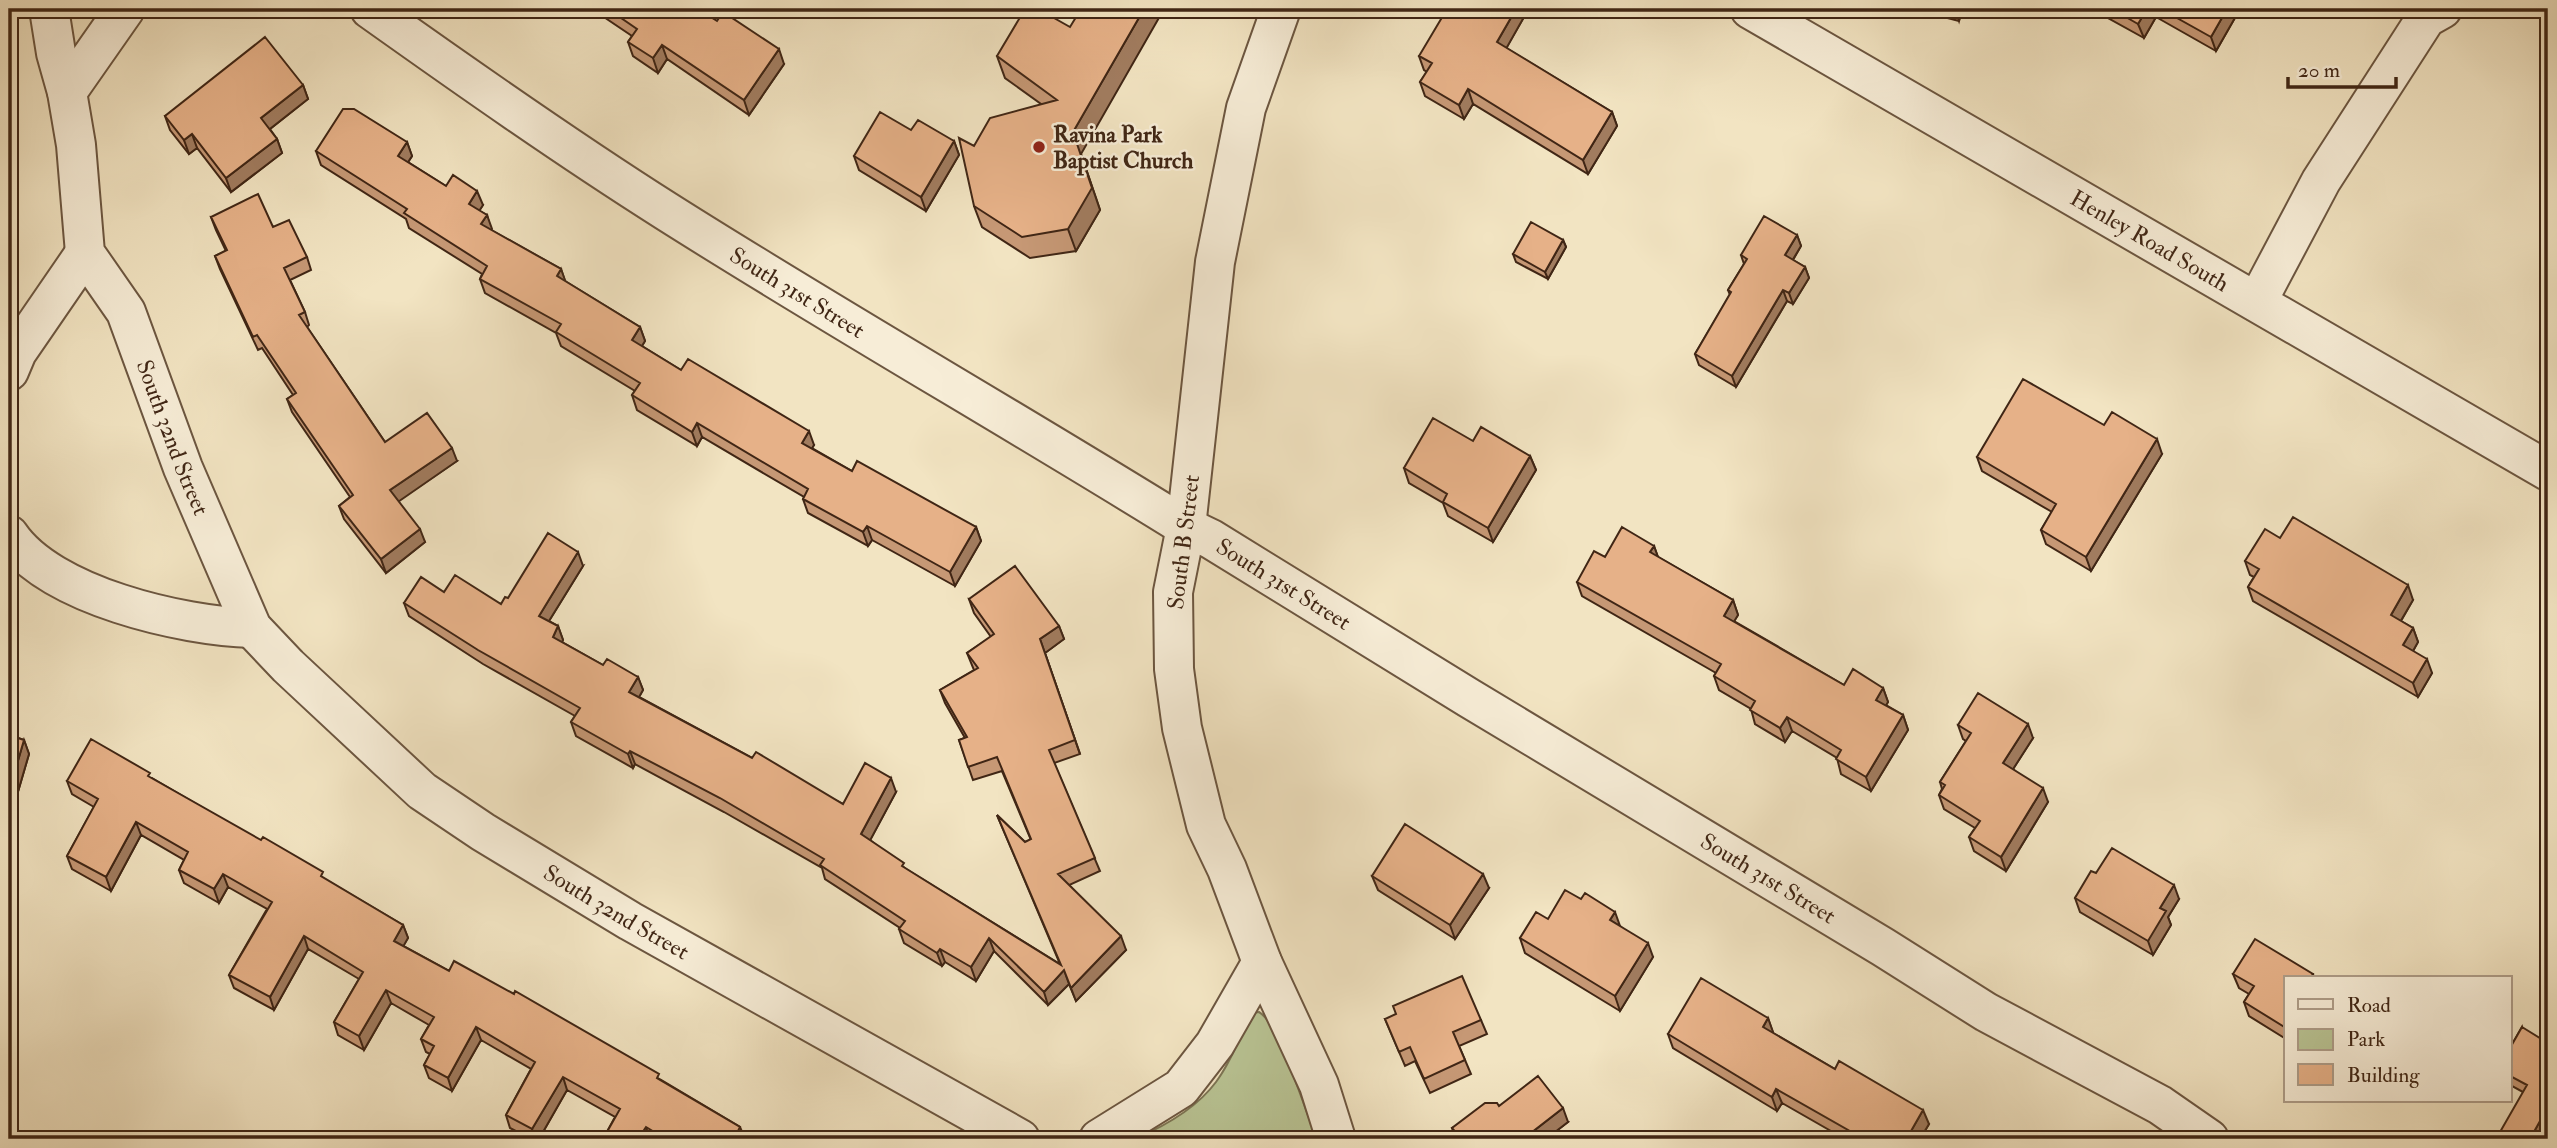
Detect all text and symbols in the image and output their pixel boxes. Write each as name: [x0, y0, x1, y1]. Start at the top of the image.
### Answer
scale bar: [2288, 46, 2396, 90]
text: 20 m: [2298, 57, 2340, 84]
place label: Ravina Park Baptist Church: [1053, 120, 1193, 176]
marker: Ravina Park Baptist Church: [1031, 139, 1047, 155]
street label: Henley Road South: [2065, 184, 2234, 298]
street label: South 31st Street: [724, 241, 870, 345]
street label: South 32nd Street: [130, 356, 216, 520]
street label: South B Street: [1161, 473, 1206, 611]
street label: South 31st Street: [1211, 532, 1356, 637]
street label: South 31st Street: [1695, 827, 1841, 930]
street label: South 32nd Street: [538, 858, 694, 966]
legend: [2284, 976, 2512, 1102]
text: Road: [2347, 992, 2392, 1019]
text: Park: [2347, 1026, 2385, 1053]
text: Building: [2347, 1062, 2420, 1089]

